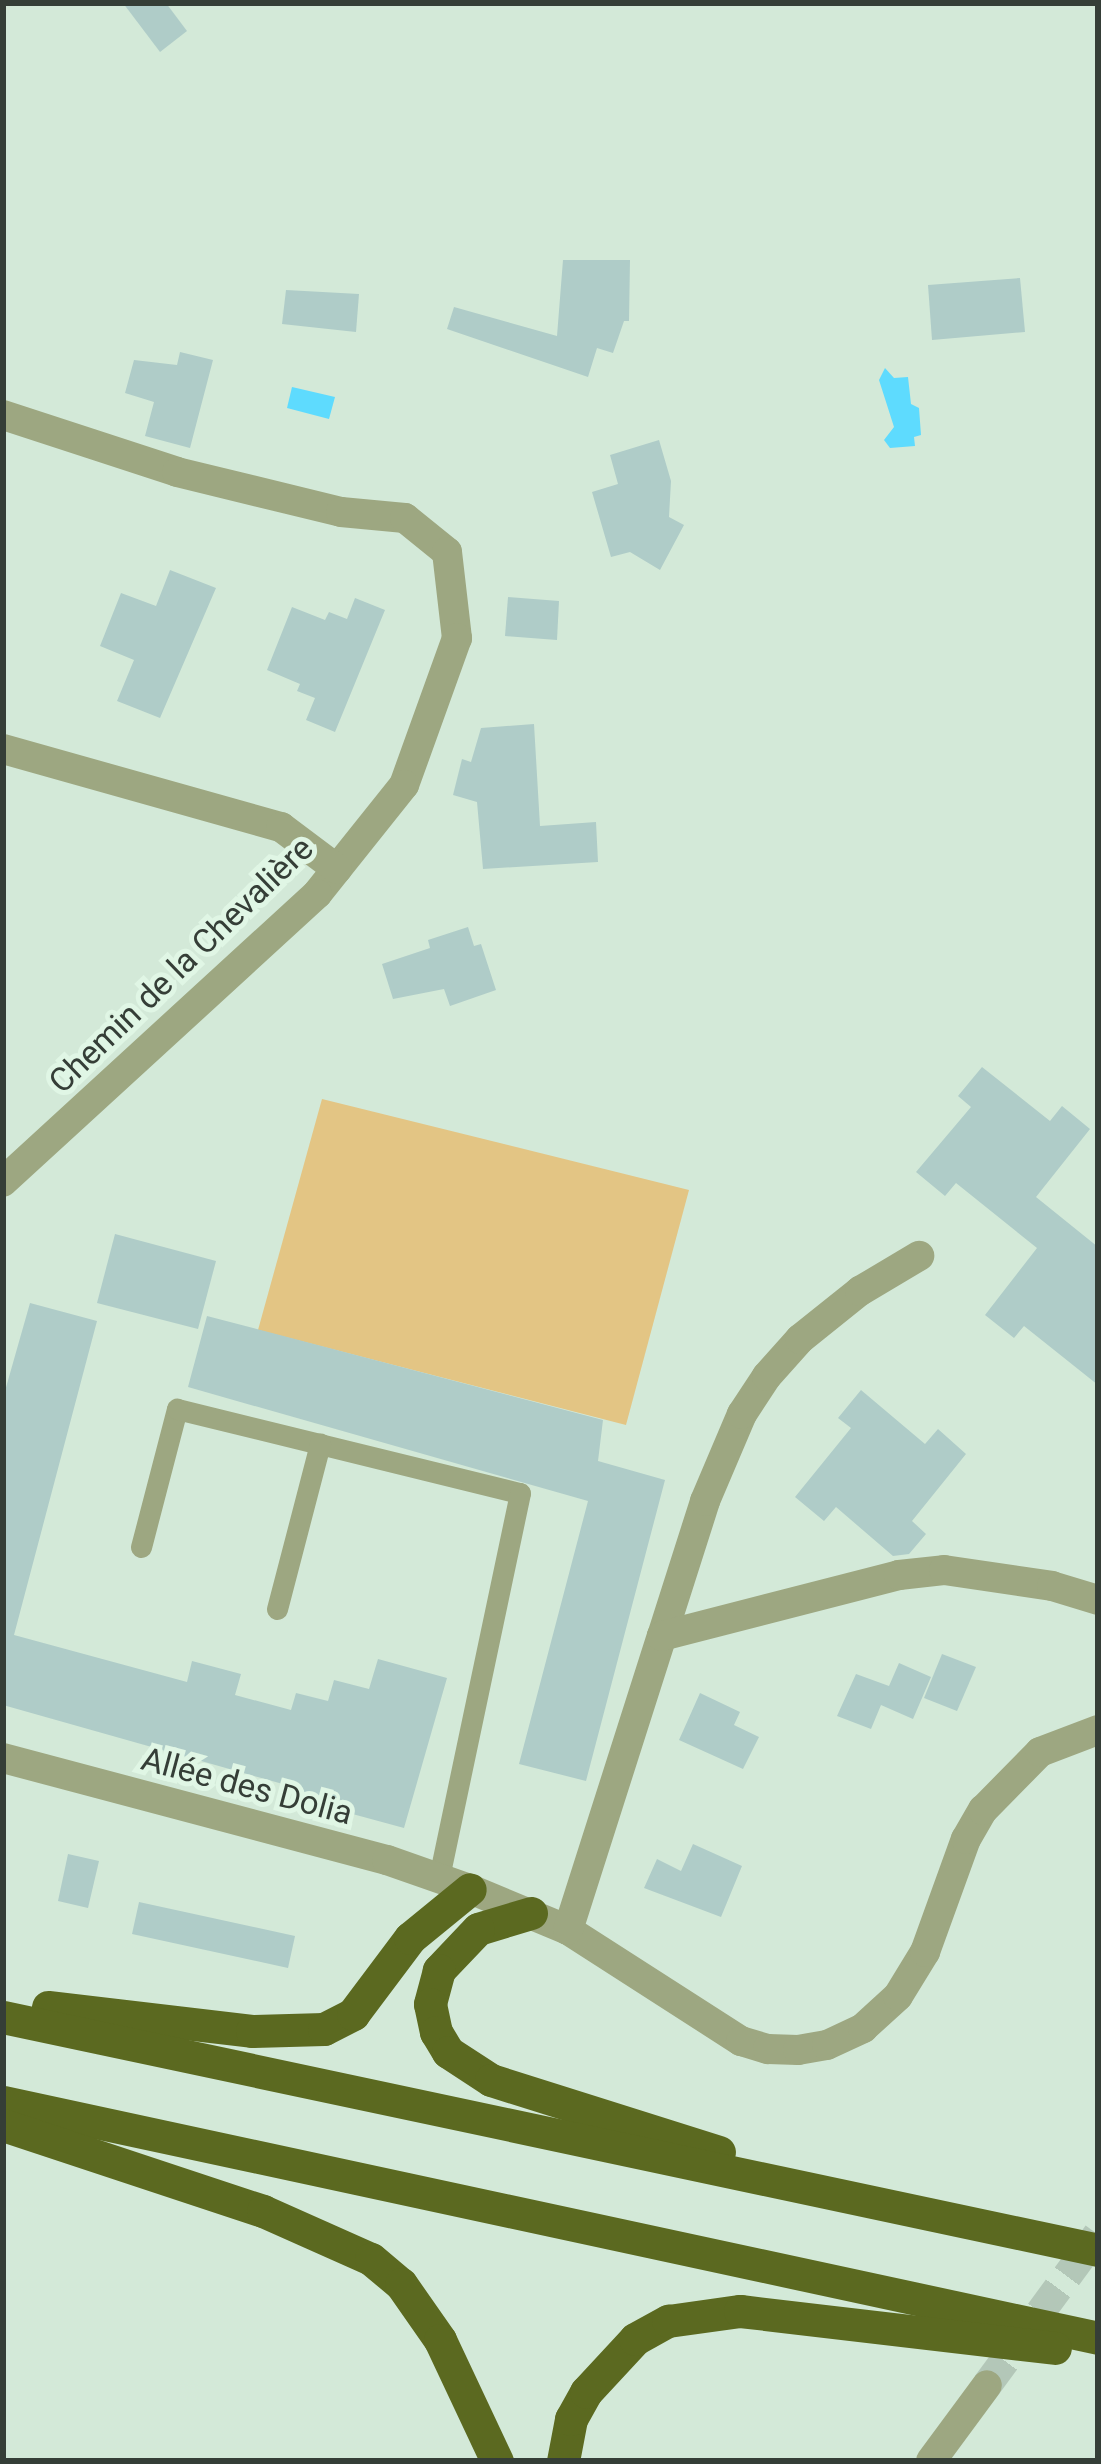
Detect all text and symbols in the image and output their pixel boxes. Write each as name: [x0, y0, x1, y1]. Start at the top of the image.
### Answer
street label: Chemin de la Chevalière: [41, 829, 321, 1101]
street label: Allée des Dolia: [137, 1739, 357, 1833]

